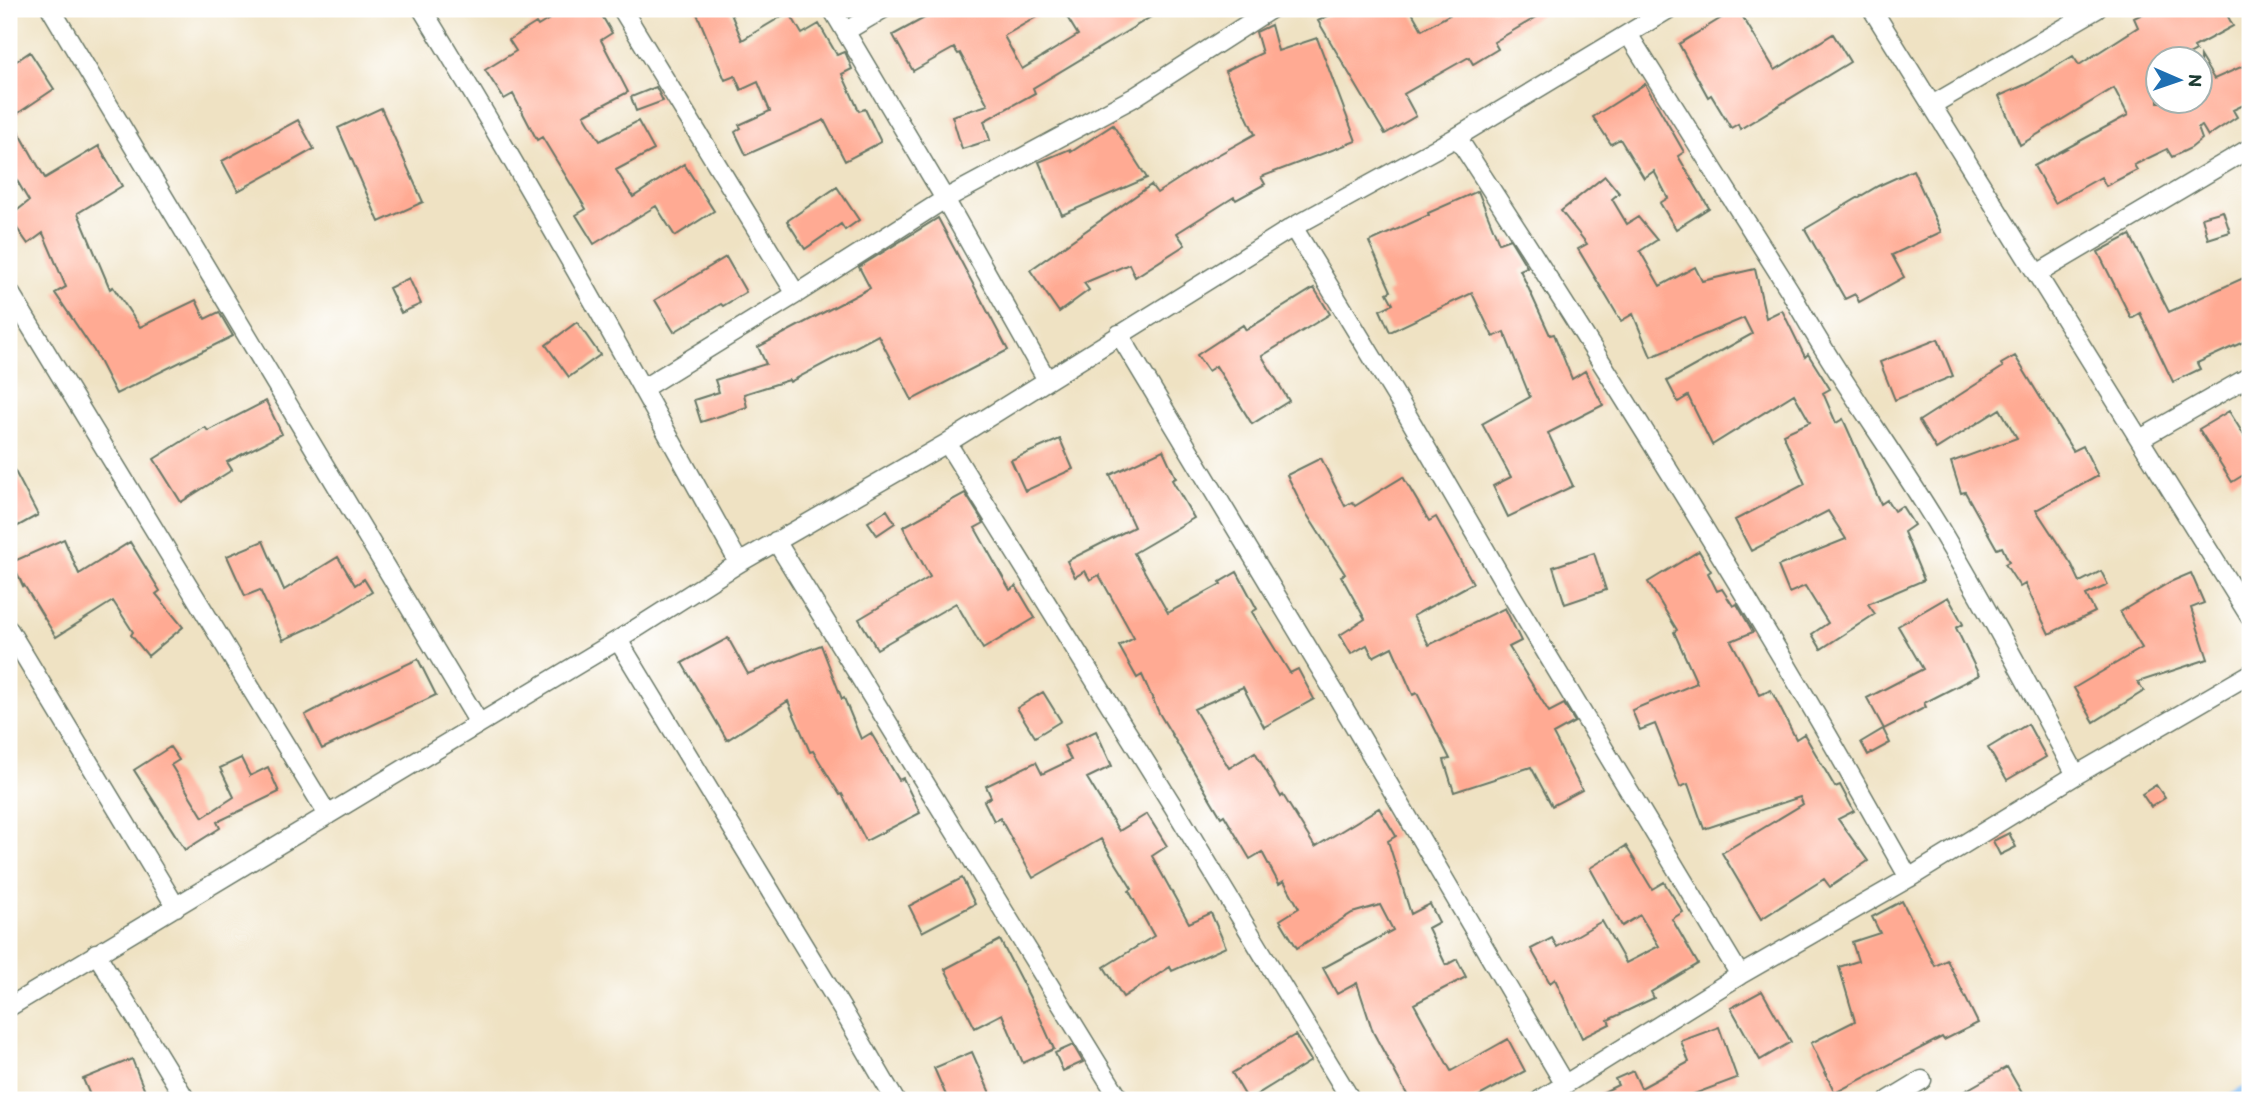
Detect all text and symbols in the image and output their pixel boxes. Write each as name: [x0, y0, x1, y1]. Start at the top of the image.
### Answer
north arrow: [2144, 46, 2214, 116]
text: N: [2184, 74, 2207, 87]

